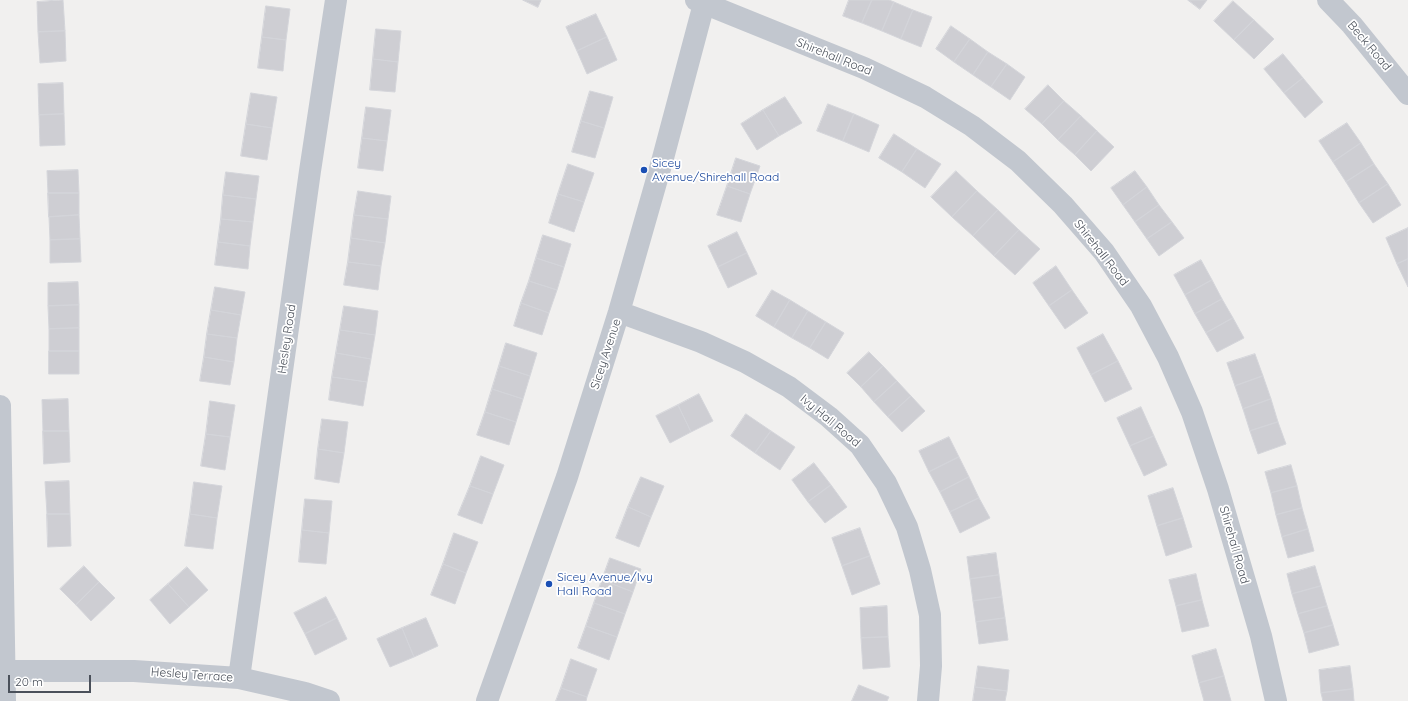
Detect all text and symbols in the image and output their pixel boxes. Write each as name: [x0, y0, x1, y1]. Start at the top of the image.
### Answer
street label: Beck Road: [1344, 18, 1394, 74]
street label: Shirehall Road: [794, 35, 874, 79]
place label: Sicey Avenue/Shirehall Road: [652, 156, 779, 184]
marker: Sicey Avenue/Shirehall Road: [639, 165, 649, 175]
street label: Shirehall Road: [1071, 217, 1131, 289]
street label: Hesley Road: [275, 303, 299, 375]
street label: Sicey Avenue: [588, 317, 624, 391]
street label: Ivy Hall Road: [797, 392, 863, 450]
street label: Shirehall Road: [1216, 505, 1252, 585]
place label: Sicey Avenue/Ivy Hall Road: [557, 570, 653, 598]
marker: Sicey Avenue/Ivy Hall Road: [544, 579, 554, 589]
street label: Hesley Terrace: [150, 665, 234, 685]
scale bar: [10, 667, 93, 693]
text: 20 m: [15, 674, 43, 689]

